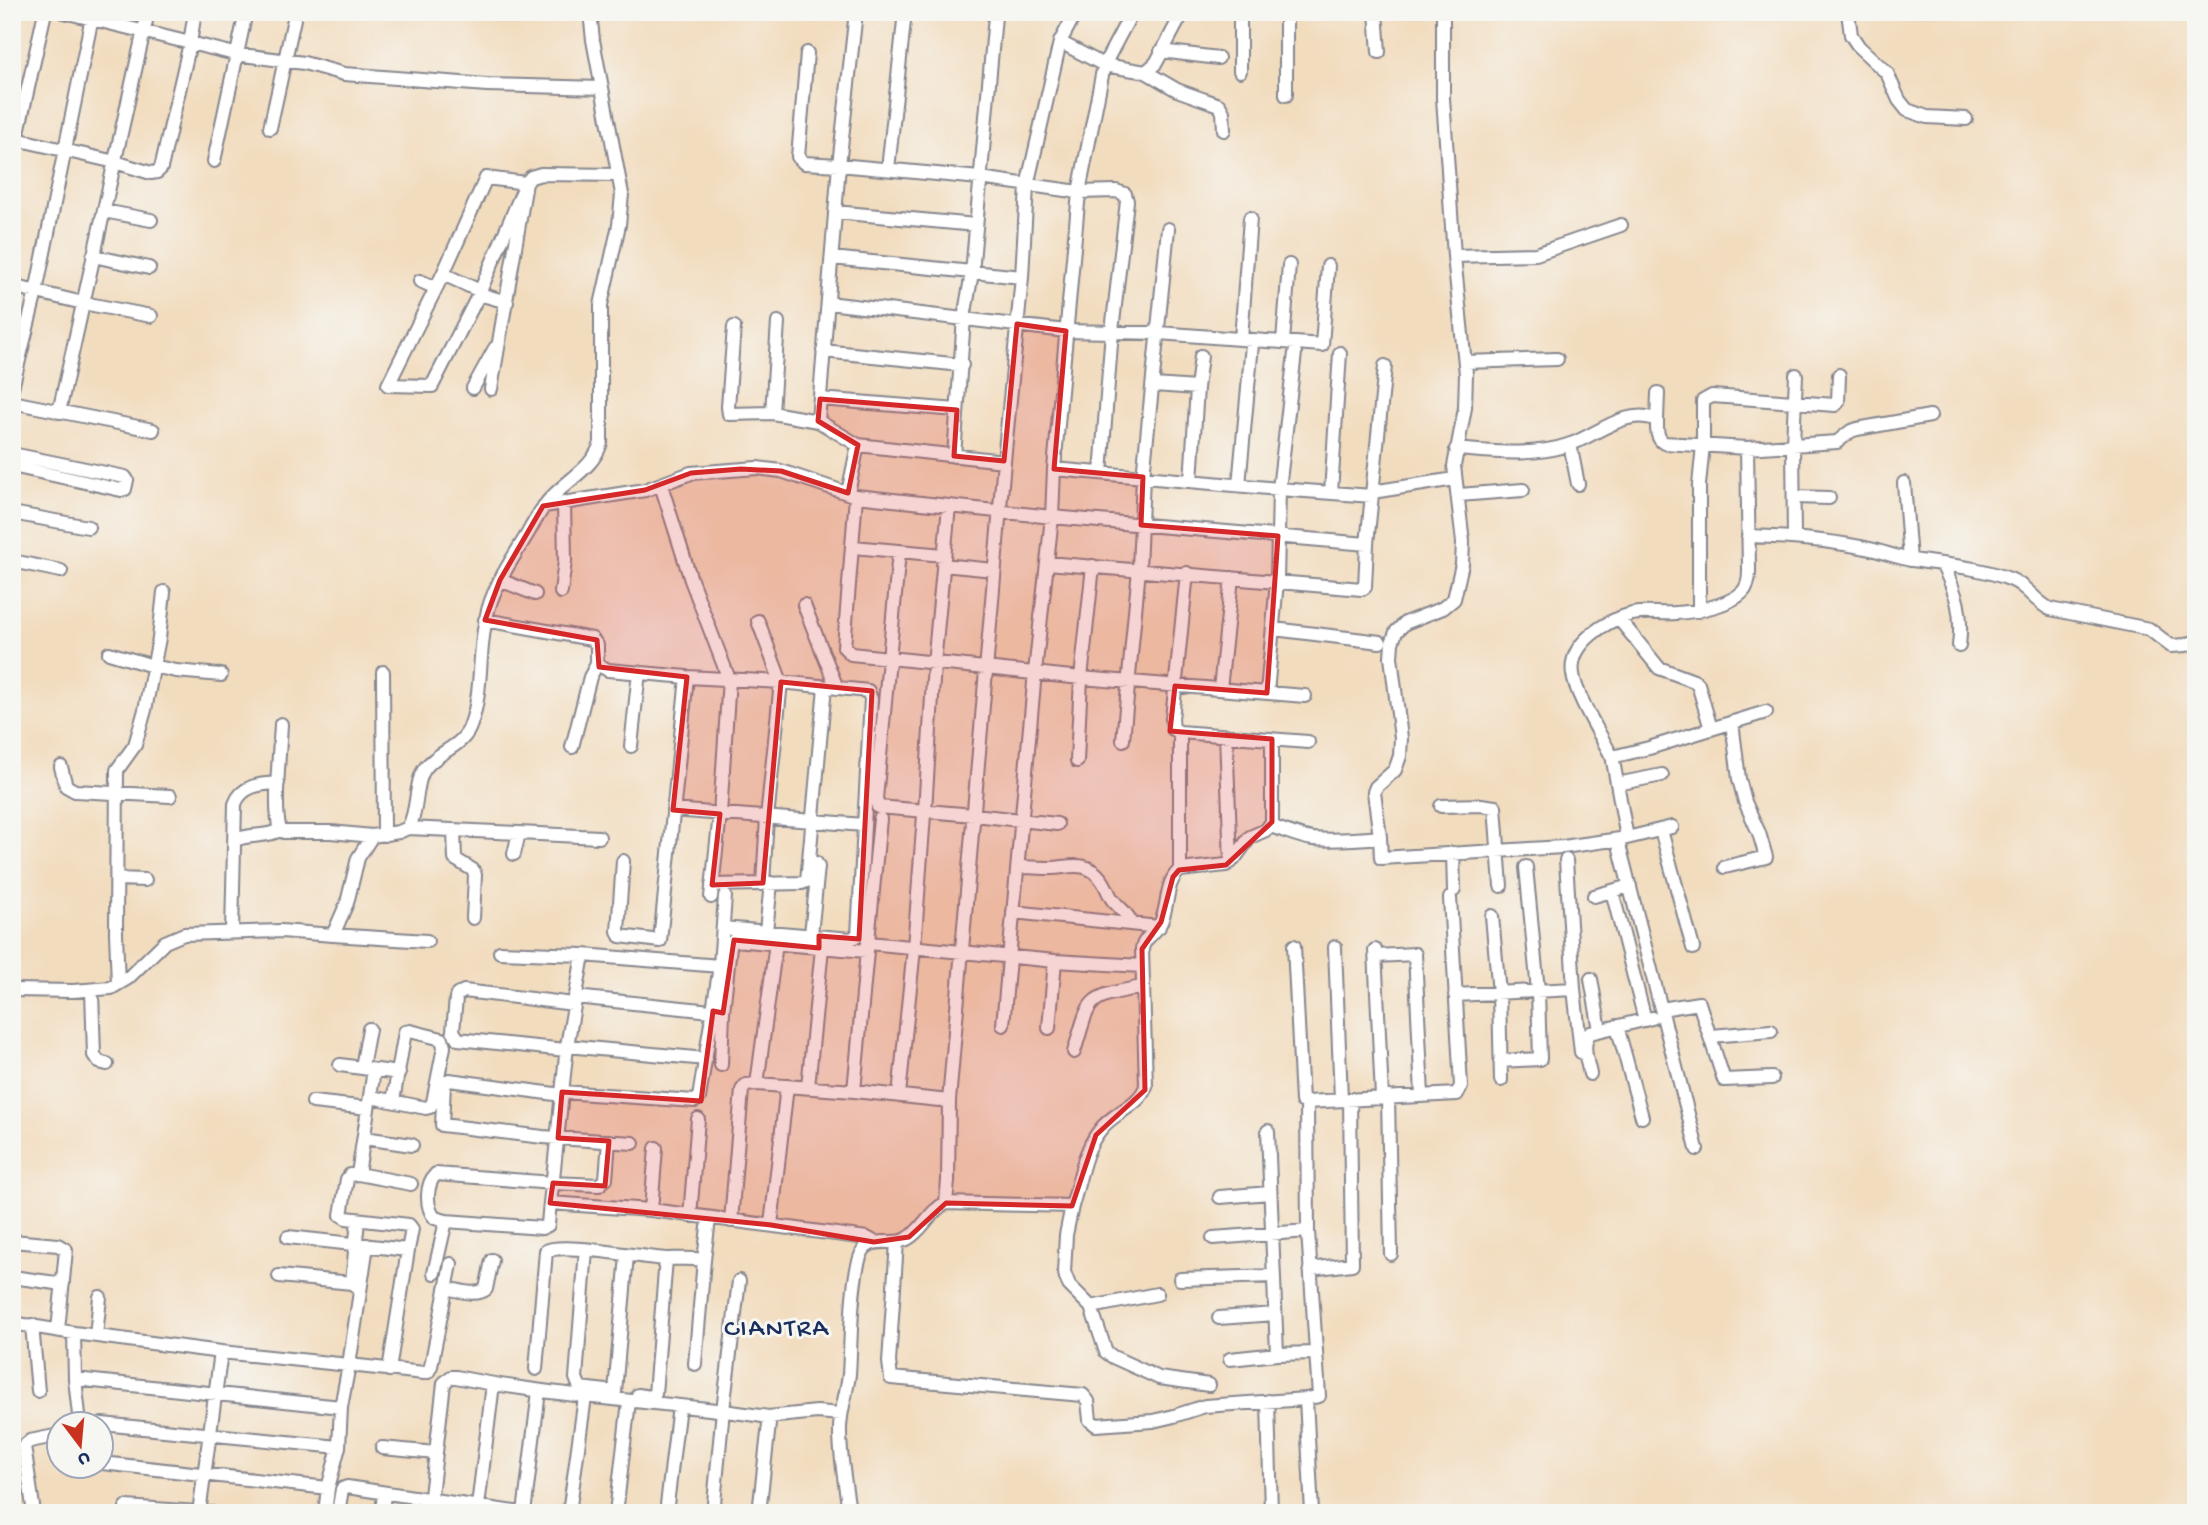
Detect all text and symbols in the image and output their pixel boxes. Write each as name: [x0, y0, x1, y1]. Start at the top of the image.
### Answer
district label: CIANTRA: [724, 1315, 830, 1346]
north arrow: [46, 1410, 116, 1480]
text: U: [75, 1445, 92, 1471]

